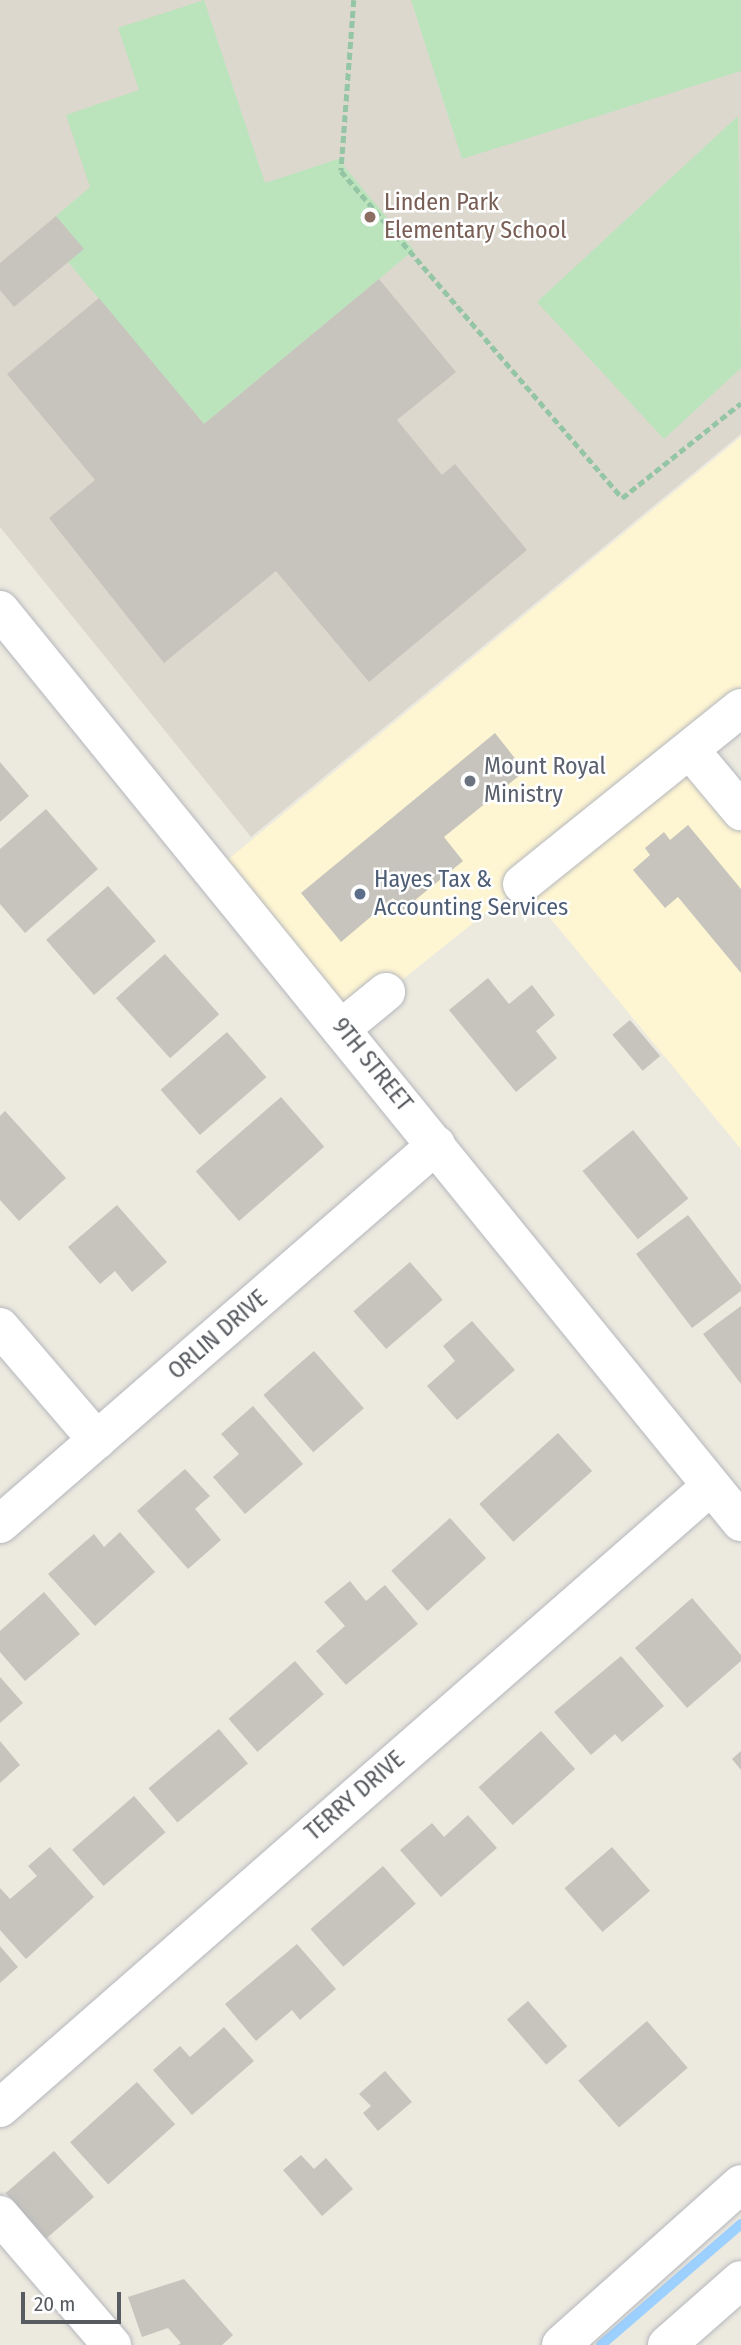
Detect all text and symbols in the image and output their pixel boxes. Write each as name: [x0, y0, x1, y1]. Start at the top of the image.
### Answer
place label: Linden Park Elementary School: [384, 189, 567, 245]
marker: Linden Park Elementary School: [362, 209, 378, 225]
place label: Mount Royal Ministry: [484, 753, 606, 809]
marker: Mount Royal Ministry: [462, 773, 478, 789]
place label: Hayes Tax & Accounting Services: [374, 866, 568, 922]
marker: Hayes Tax & Accounting Services: [352, 886, 368, 902]
street label: 9TH STREET: [326, 1013, 418, 1117]
street label: ORLIN DRIVE: [162, 1284, 274, 1386]
street label: TERRY DRIVE: [299, 1745, 411, 1847]
scale bar: [24, 2278, 124, 2322]
text: 20 m: [34, 2291, 75, 2317]

